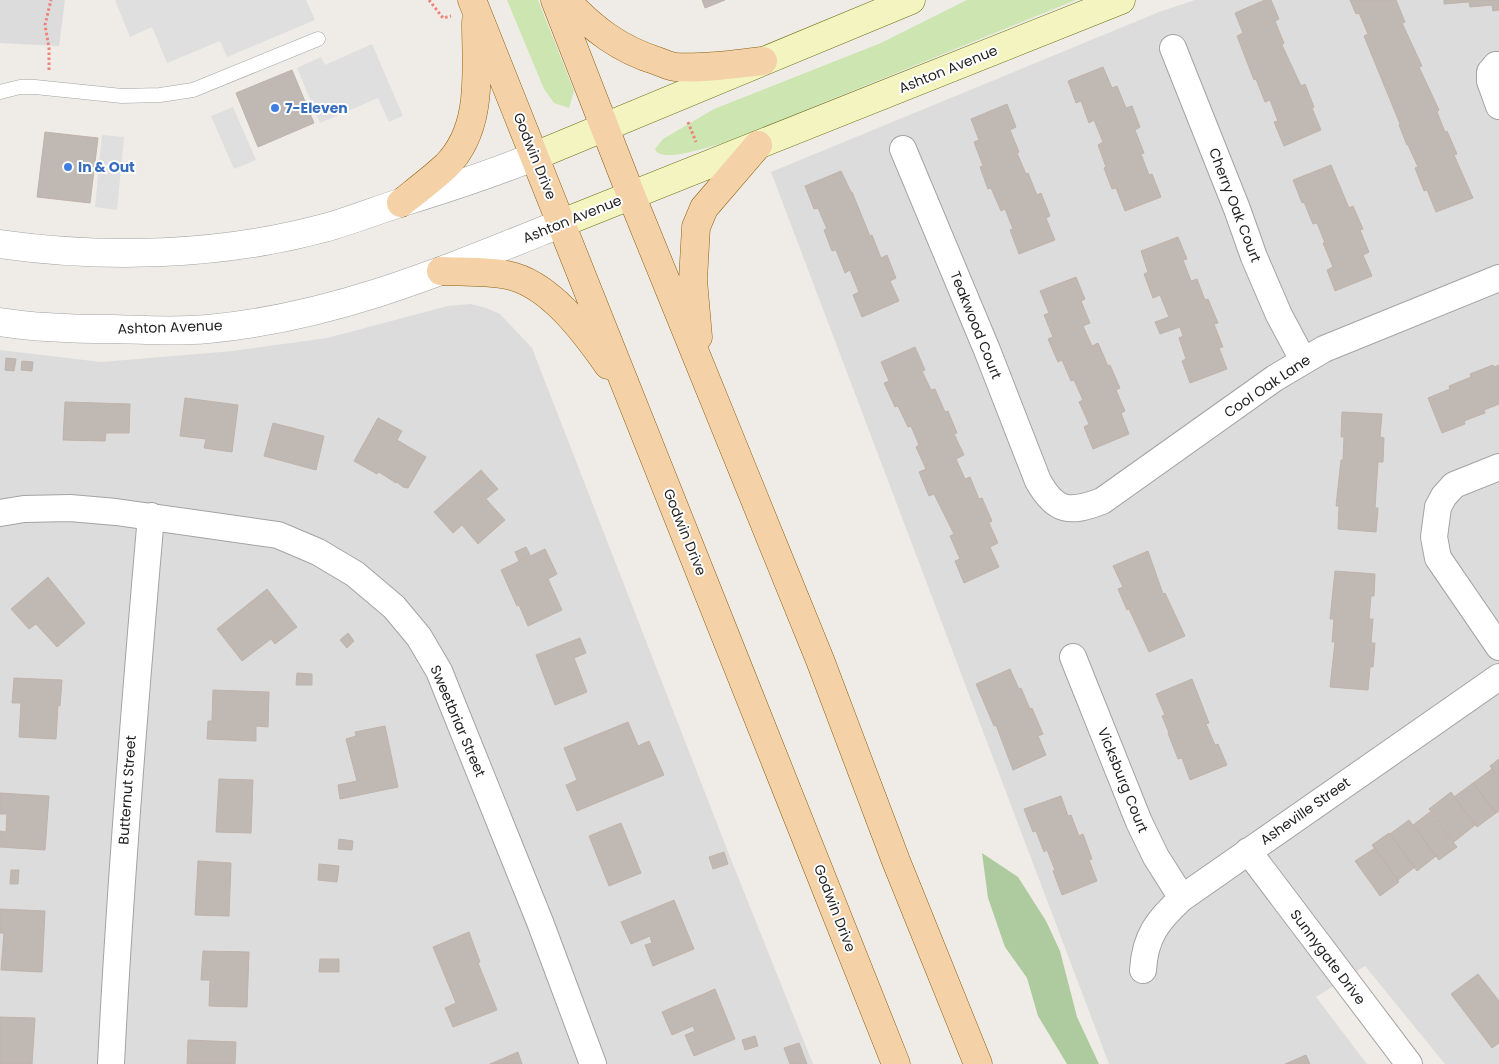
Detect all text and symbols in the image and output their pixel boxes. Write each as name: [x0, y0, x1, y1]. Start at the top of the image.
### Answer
street label: Ashton Avenue: [896, 40, 1001, 98]
place label: 7-Eleven: [285, 98, 348, 118]
marker: 7-Eleven: [269, 102, 281, 114]
street label: Godwin Drive: [508, 110, 562, 203]
street label: Cherry Oak Court: [1204, 145, 1266, 265]
place label: In & Out: [78, 157, 135, 177]
marker: In & Out: [62, 161, 74, 173]
street label: Ashton Avenue: [520, 190, 625, 248]
street label: Teakwood Court: [945, 268, 1007, 382]
street label: Ashton Avenue: [117, 315, 223, 339]
street label: Cool Oak Lane: [1220, 349, 1315, 422]
street label: Godwin Drive: [658, 486, 712, 579]
street label: Sweetbriar Street: [425, 662, 491, 780]
street label: Vicksburg Court: [1093, 724, 1153, 836]
street label: Butternut Street: [113, 735, 141, 845]
street label: Asheville Street: [1256, 772, 1354, 850]
street label: Godwin Drive: [809, 861, 861, 955]
street label: Sunnygate Drive: [1286, 905, 1371, 1009]

